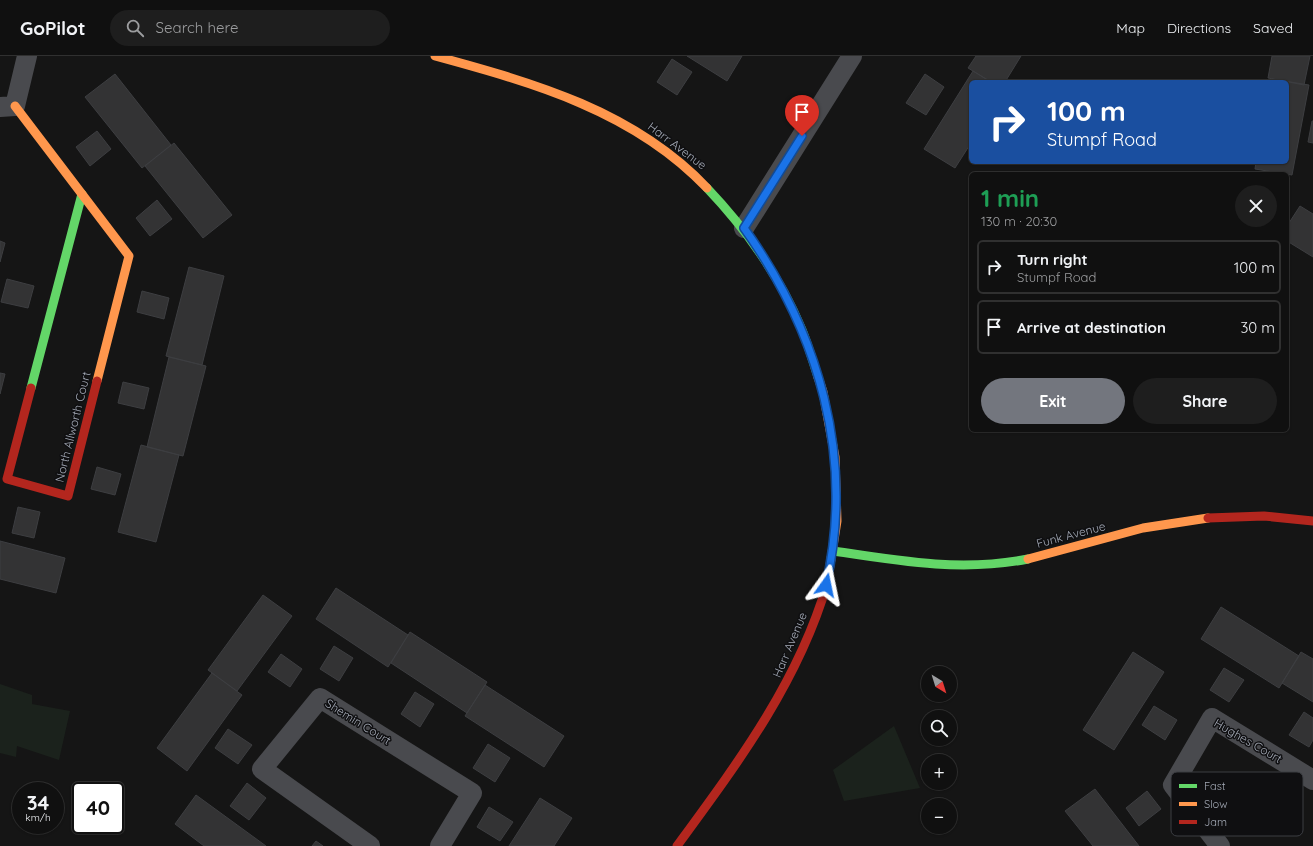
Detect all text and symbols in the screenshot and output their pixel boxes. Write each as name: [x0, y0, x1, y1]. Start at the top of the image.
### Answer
search box: [110, 10, 390, 46]
text: GoPilot: [20, 16, 86, 40]
icon: search: [124, 17, 146, 39]
text: Search here: [156, 18, 238, 37]
text: Map: [1116, 19, 1145, 37]
text: Directions: [1167, 19, 1231, 37]
text: Saved: [1253, 19, 1293, 37]
text: 100 m: [1047, 93, 1126, 128]
pin: [785, 95, 819, 136]
icon: right: [981, 96, 1033, 148]
icon: arrive: [791, 101, 813, 123]
street label: Harr Avenue: [645, 119, 710, 173]
text: Stumpf Road: [1047, 128, 1157, 151]
text: 1 min: [981, 183, 1039, 213]
button: close: [1235, 185, 1277, 227]
text: 130 m · 20:30: [981, 213, 1057, 229]
text: Turn right: [1017, 250, 1088, 269]
icon: right: [983, 256, 1005, 278]
text: 100 m: [1234, 258, 1275, 277]
text: Stumpf Road: [1017, 269, 1096, 285]
icon: arrive: [983, 316, 1005, 338]
text: Arrive at destination: [1017, 318, 1166, 337]
text: 30 m: [1240, 318, 1275, 337]
street label: North Allworth Court: [52, 370, 94, 484]
button: Exit: [981, 378, 1125, 424]
button: Share: [1133, 378, 1277, 424]
street label: Funk Avenue: [1035, 518, 1107, 551]
position arrow: [805, 564, 847, 606]
street label: Harr Avenue: [769, 610, 810, 680]
north arrow: [921, 666, 957, 702]
map controls: [921, 666, 957, 834]
street label: Shemin Court: [323, 695, 394, 748]
button: search: [921, 710, 957, 746]
street label: Hughes Court: [1212, 715, 1285, 766]
button: +: [921, 754, 957, 790]
legend: [1171, 772, 1303, 836]
text: Fast: [1204, 779, 1226, 793]
speed limit sign: 40: [72, 782, 124, 834]
text: 34: [27, 790, 49, 815]
text: Slow: [1204, 797, 1228, 811]
button: −: [921, 798, 957, 834]
text: km/h: [25, 811, 51, 824]
text: Jam: [1204, 815, 1227, 829]

